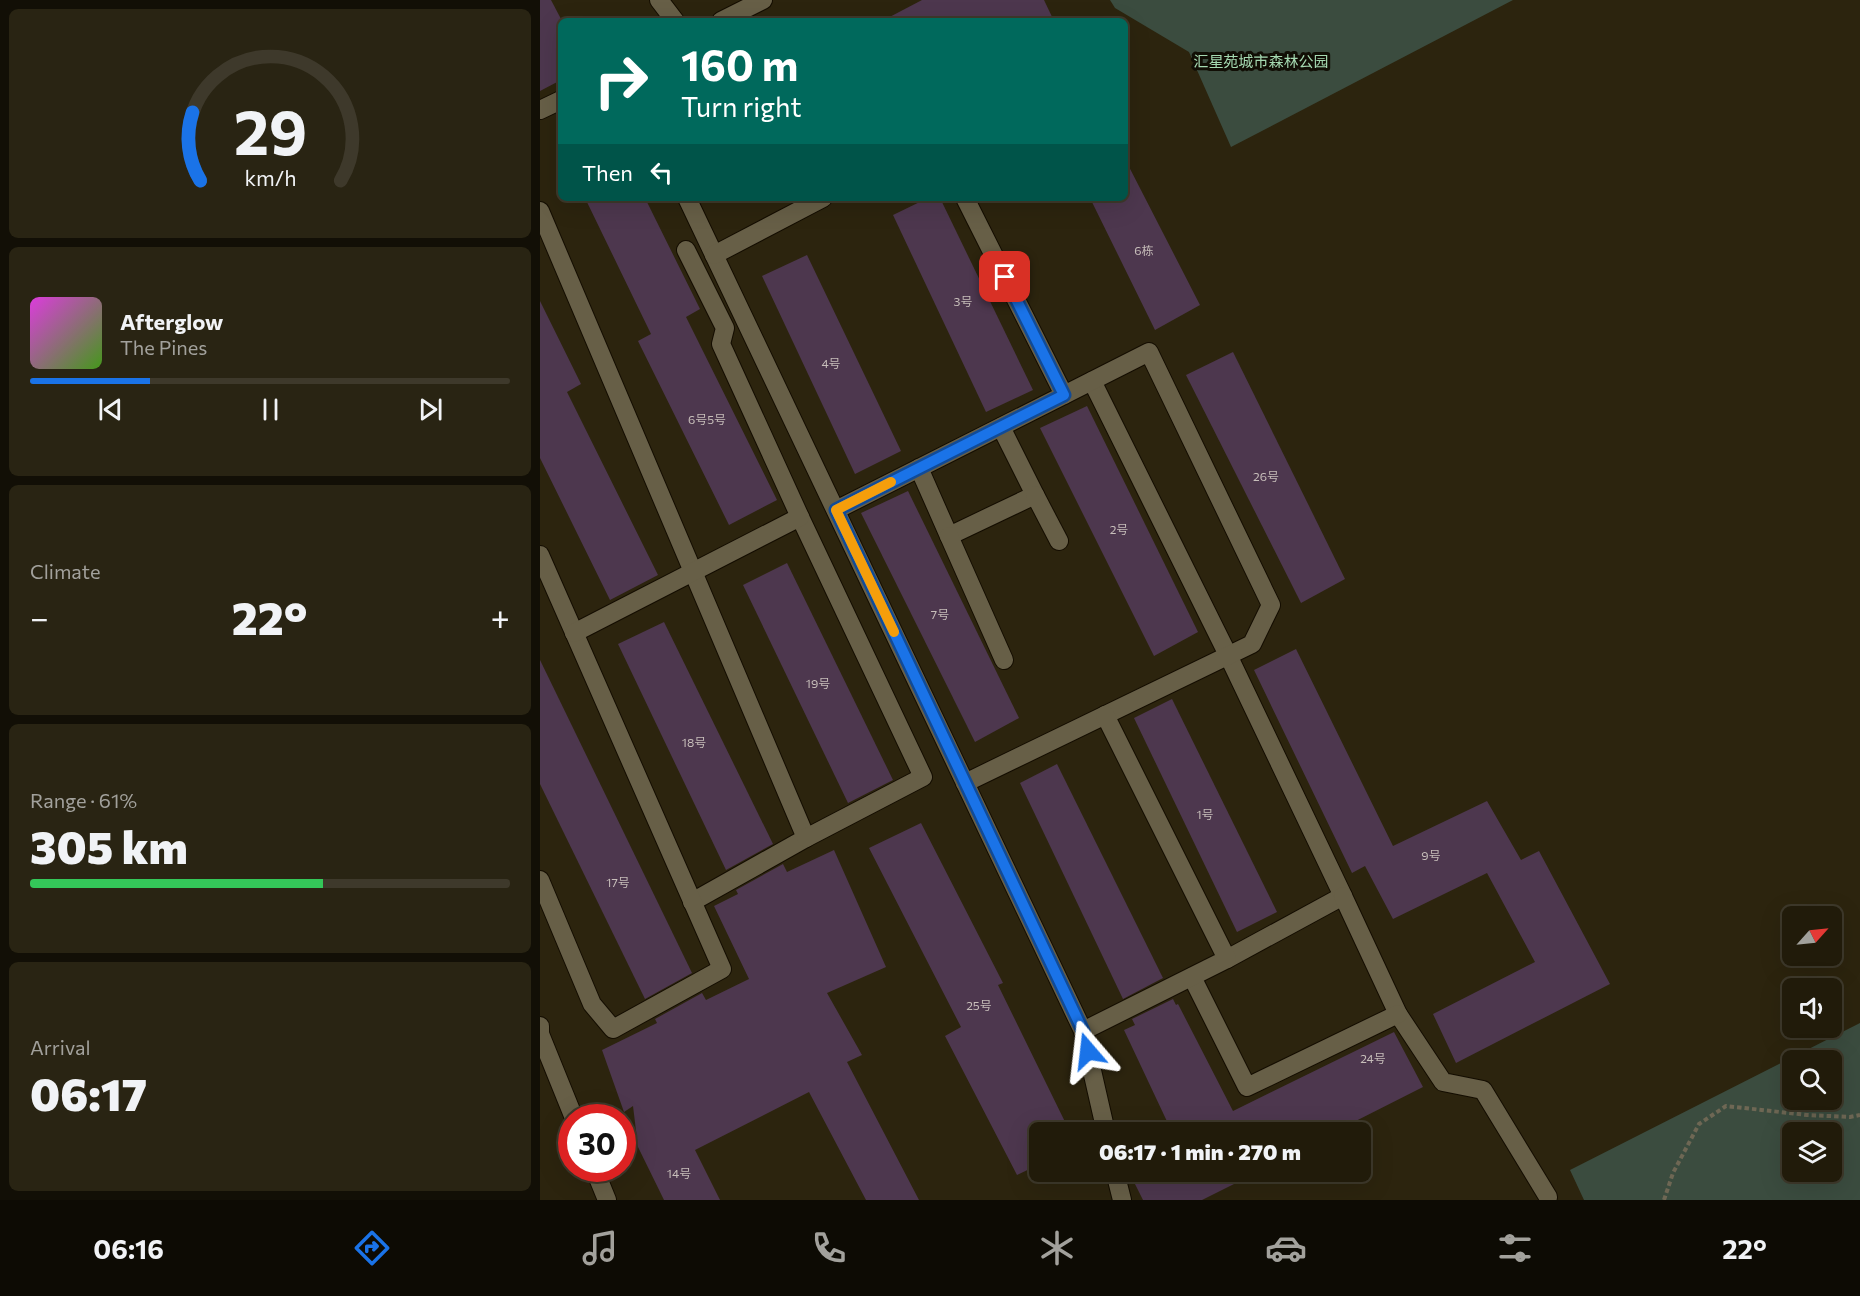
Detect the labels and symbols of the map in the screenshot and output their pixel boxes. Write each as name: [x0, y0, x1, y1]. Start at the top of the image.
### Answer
park label: 汇星苑城市森林公园: [1193, 52, 1329, 70]
house number: 6栋: [1134, 243, 1154, 257]
pin: [979, 251, 1030, 302]
house number: 3号: [954, 294, 972, 308]
house number: 4号: [821, 356, 841, 370]
house number: 6号5号: [688, 412, 726, 426]
house number: 26号: [1253, 469, 1279, 483]
house number: 2号: [1110, 522, 1128, 536]
house number: 7号: [931, 607, 949, 621]
house number: 19号: [806, 676, 830, 690]
house number: 18号: [682, 735, 706, 749]
house number: 1号: [1196, 807, 1214, 821]
house number: 9号: [1421, 848, 1441, 862]
house number: 17号: [606, 875, 630, 889]
north arrow: [1782, 906, 1842, 966]
house number: 25号: [966, 998, 992, 1012]
position arrow: [1056, 1019, 1120, 1083]
house number: 24号: [1360, 1051, 1386, 1065]
speed limit sign: 30: [558, 1104, 636, 1182]
house number: 14号: [667, 1166, 691, 1180]

